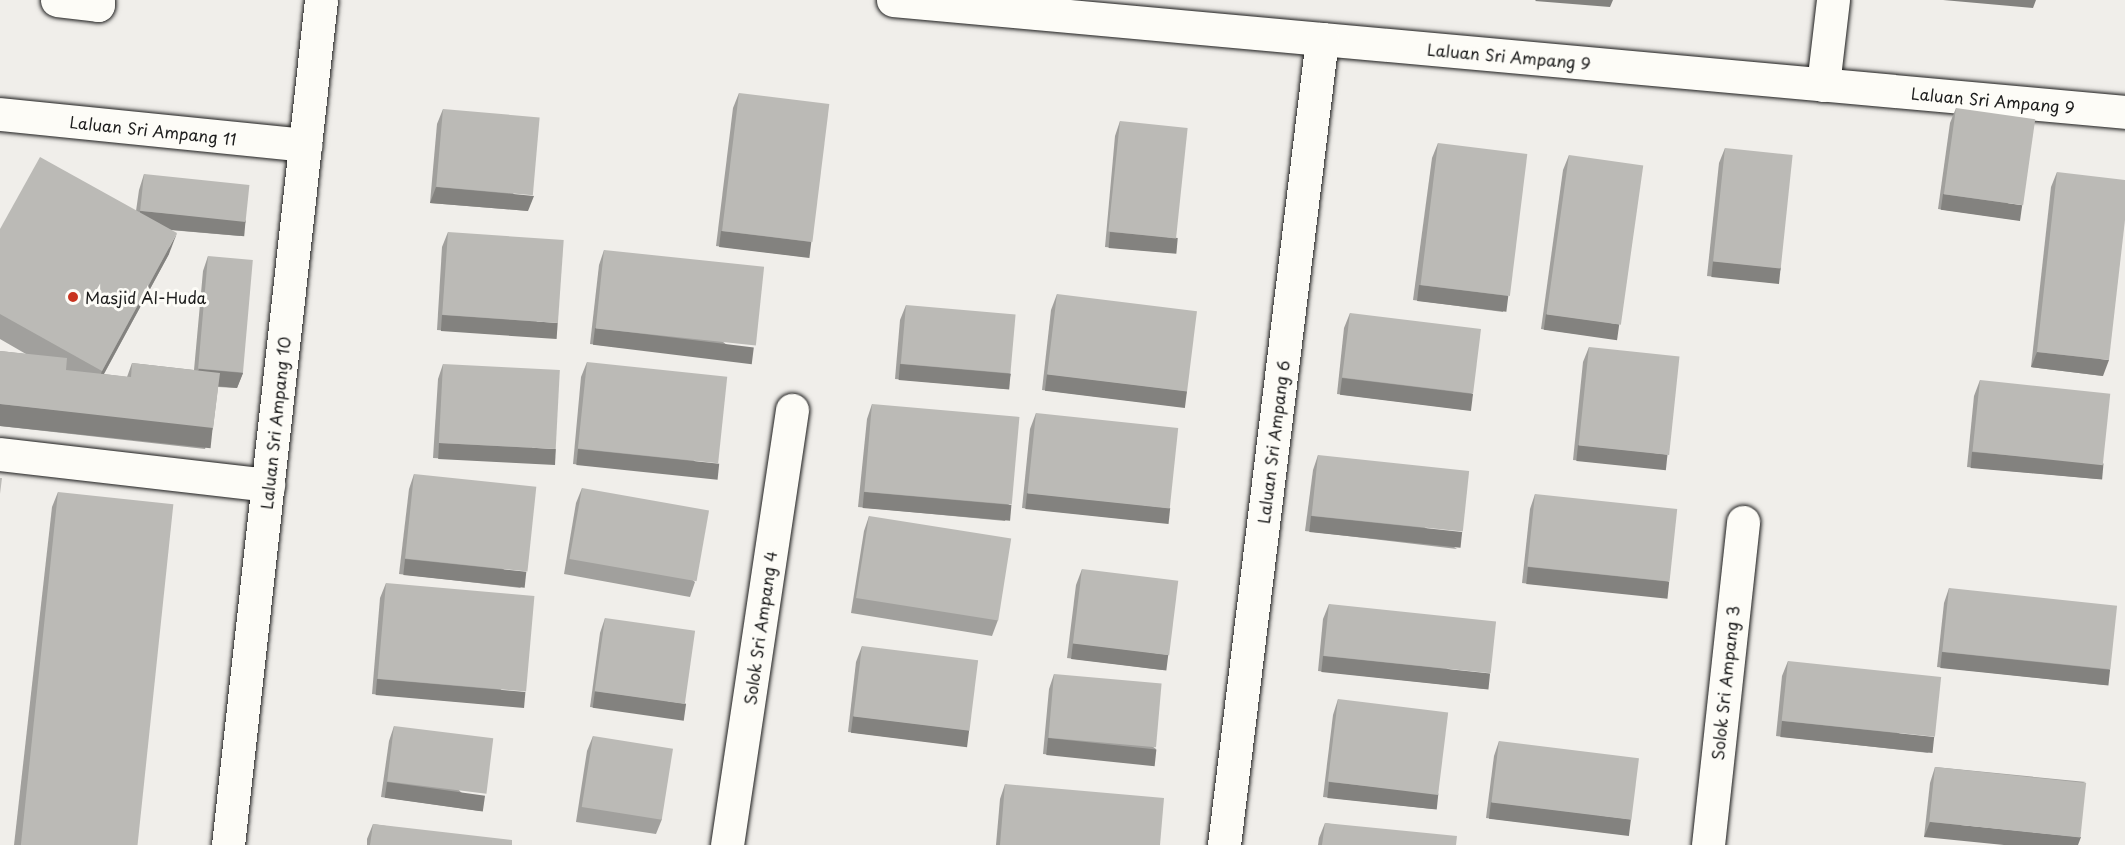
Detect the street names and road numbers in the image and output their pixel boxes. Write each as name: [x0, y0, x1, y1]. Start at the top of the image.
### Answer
street label: Laluan Sri Ampang 9: [1426, 39, 1592, 73]
street label: Laluan Sri Ampang 9: [1910, 83, 2076, 117]
street label: Laluan Sri Ampang 11: [68, 112, 238, 148]
street label: Laluan Sri Ampang 10: [256, 336, 294, 510]
street label: Laluan Sri Ampang 6: [1253, 359, 1293, 525]
street label: Solok Sri Ampang 4: [740, 550, 780, 706]
street label: Solok Sri Ampang 3: [1707, 605, 1743, 761]

